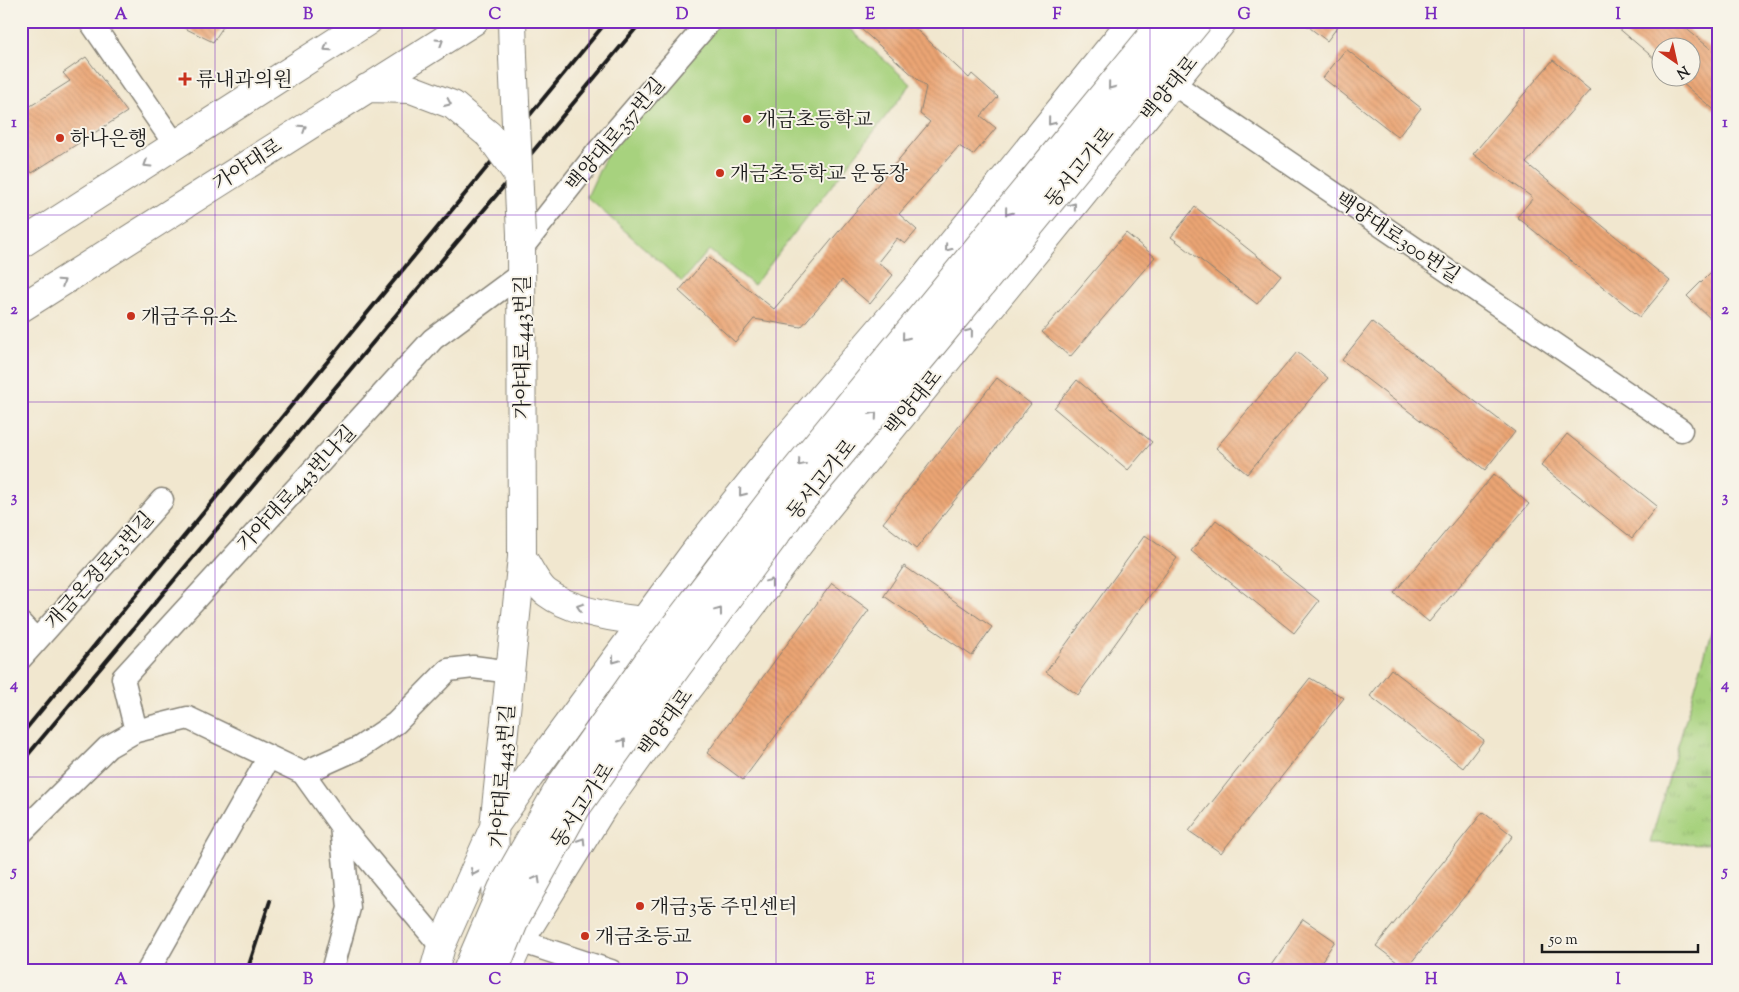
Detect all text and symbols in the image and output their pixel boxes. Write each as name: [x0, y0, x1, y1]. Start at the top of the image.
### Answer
text: A: [115, 4, 128, 27]
text: B: [303, 4, 313, 27]
text: C: [489, 4, 502, 27]
text: D: [676, 4, 689, 27]
text: E: [865, 4, 875, 27]
text: F: [1053, 4, 1062, 27]
text: G: [1237, 4, 1251, 27]
text: H: [1425, 4, 1438, 27]
text: I: [1615, 4, 1621, 27]
north arrow: [1652, 38, 1702, 88]
one-way arrow: [435, 39, 444, 48]
one-way arrow: [324, 41, 333, 51]
street label: 백양대로: [1135, 50, 1207, 129]
text: N: [1672, 60, 1692, 83]
place label: 류내과의원: [196, 67, 293, 96]
marker: 류내과의원: [178, 72, 192, 86]
street label: 백양대로357번길: [561, 72, 673, 199]
one-way arrow: [1108, 80, 1116, 89]
one-way arrow: [442, 97, 451, 107]
place label: 개금초등학교: [757, 107, 874, 136]
text: 1: [11, 112, 17, 135]
text: 1: [1722, 112, 1728, 135]
marker: 개금초등학교: [741, 113, 753, 125]
one-way arrow: [1048, 116, 1056, 125]
street label: 동서고가로: [1039, 122, 1123, 215]
one-way arrow: [297, 125, 306, 135]
place label: 하나은행: [70, 126, 147, 155]
marker: 하나은행: [54, 132, 66, 144]
street label: 가야대로: [208, 133, 289, 199]
one-way arrow: [143, 158, 152, 168]
place label: 개금초등학교 운동장: [730, 161, 909, 190]
marker: 개금초등학교 운동장: [714, 167, 726, 179]
street label: 백양대로300번길: [1328, 187, 1465, 292]
one-way arrow: [1067, 203, 1076, 212]
one-way arrow: [1004, 206, 1013, 215]
one-way arrow: [946, 242, 954, 251]
street label: 가야대로443번길: [510, 275, 539, 419]
one-way arrow: [57, 278, 66, 288]
text: 2: [10, 299, 18, 322]
text: 2: [1721, 299, 1729, 322]
place label: 개금주유소: [141, 304, 238, 333]
marker: 개금주유소: [125, 310, 137, 322]
one-way arrow: [965, 329, 973, 338]
one-way arrow: [901, 332, 910, 341]
street label: 백양대로: [879, 364, 951, 443]
one-way arrow: [869, 411, 878, 420]
street label: 가야대로443번나길: [231, 420, 364, 559]
street label: 동서고가로: [781, 434, 865, 527]
one-way arrow: [798, 457, 807, 466]
text: 3: [11, 487, 18, 510]
one-way arrow: [740, 487, 748, 496]
text: 3: [1722, 487, 1729, 510]
street label: 개금온정로13번길: [40, 506, 162, 637]
one-way arrow: [765, 579, 773, 588]
one-way arrow: [576, 603, 584, 613]
one-way arrow: [714, 608, 722, 617]
one-way arrow: [612, 654, 621, 664]
text: 4: [9, 674, 18, 697]
text: 4: [1720, 674, 1729, 697]
street label: 백양대로: [633, 684, 701, 763]
street label: 가야대로443번길: [485, 703, 524, 849]
one-way arrow: [618, 739, 626, 748]
street label: 동서고가로: [546, 758, 623, 855]
one-way arrow: [576, 837, 586, 846]
text: 5: [9, 861, 17, 884]
text: 5: [1720, 861, 1728, 884]
one-way arrow: [470, 867, 481, 876]
one-way arrow: [530, 875, 540, 884]
place label: 개금3동 주민센터: [650, 894, 798, 923]
marker: 개금3동 주민센터: [634, 900, 646, 912]
scale bar: [1542, 922, 1698, 954]
place label: 개금초등교: [595, 924, 692, 953]
marker: 개금초등교: [579, 930, 591, 942]
text: 50 m: [1548, 930, 1578, 951]
text: A: [115, 969, 128, 992]
text: B: [303, 969, 313, 992]
text: C: [489, 969, 502, 992]
text: D: [676, 969, 689, 992]
text: E: [865, 969, 875, 992]
text: F: [1053, 969, 1062, 992]
text: G: [1237, 969, 1251, 992]
text: H: [1425, 969, 1438, 992]
text: I: [1615, 969, 1621, 992]

